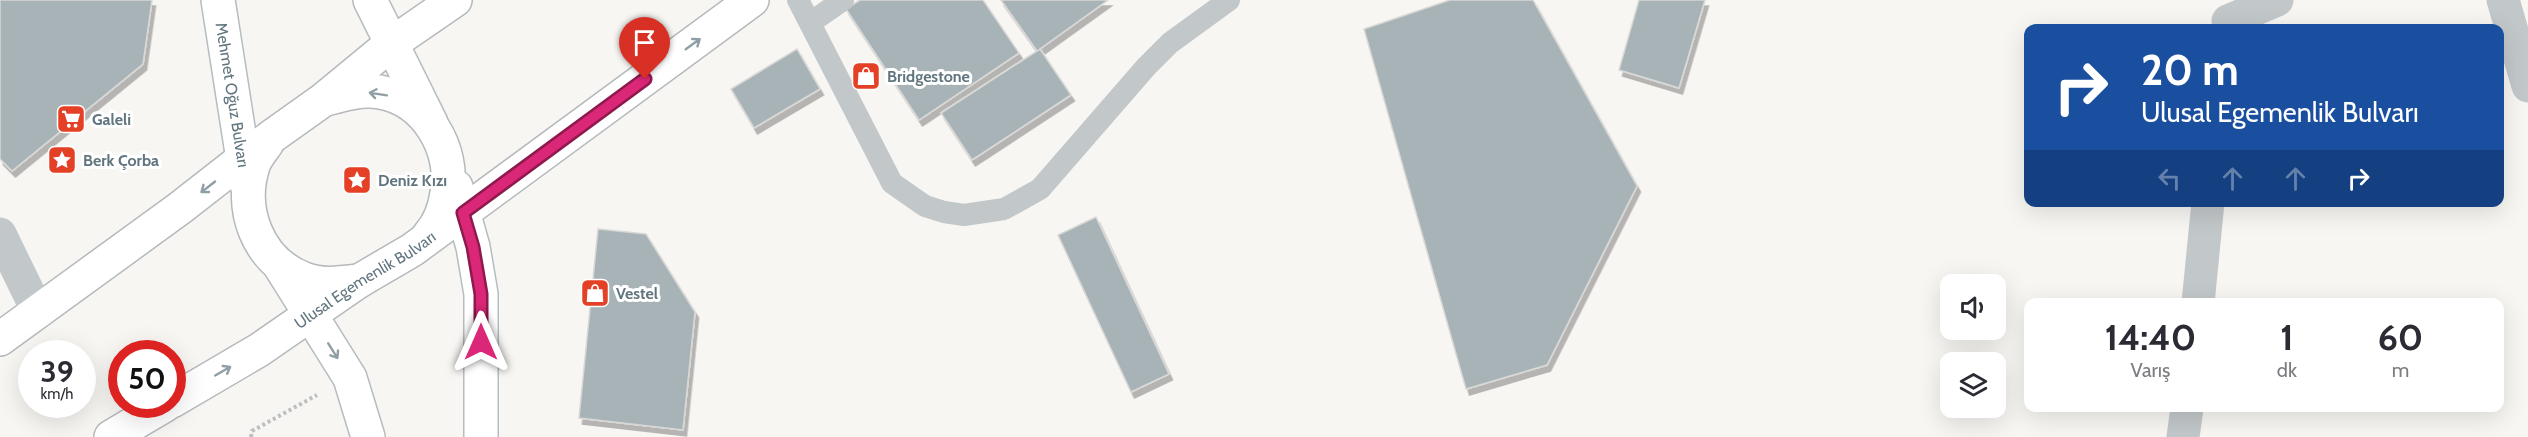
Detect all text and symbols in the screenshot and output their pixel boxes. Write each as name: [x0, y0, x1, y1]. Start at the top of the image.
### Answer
pin: [619, 17, 670, 79]
street label: Mehmet Oğuz Bulvarı: [212, 21, 254, 169]
icon: arrive: [628, 26, 661, 59]
one-way arrow: [684, 38, 700, 50]
text: 20 m: [2141, 44, 2239, 96]
icon: right: [2042, 48, 2120, 126]
shop icon: Bridgestone: [850, 60, 882, 92]
place label: Bridgestone: [887, 67, 970, 86]
one-way arrow: [369, 88, 388, 99]
text: Ulusal Egemenlik Bulvarı: [2141, 96, 2419, 129]
supermarket icon: Galeli: [55, 103, 87, 135]
place label: Galeli: [92, 110, 131, 129]
place icon: Berk Çorba: [46, 144, 78, 176]
place label: Berk Çorba: [83, 151, 159, 170]
icon: left: [2153, 162, 2186, 195]
icon: ahead: [2216, 162, 2249, 195]
icon: ahead: [2279, 162, 2312, 195]
icon: right: [2342, 162, 2375, 195]
place icon: Deniz Kızı: [341, 164, 373, 196]
place label: Deniz Kızı: [378, 171, 447, 190]
one-way arrow: [200, 180, 216, 193]
street label: Ulusal Egemenlik Bulvarı: [290, 227, 439, 332]
map controls: [1940, 274, 2006, 418]
button: sound: [1940, 274, 2006, 340]
shop icon: Vestel: [579, 277, 611, 309]
place label: Vestel: [616, 284, 658, 303]
position arrow: [449, 310, 513, 374]
text: 14:40: [2105, 315, 2196, 359]
text: 1: [2280, 315, 2294, 359]
text: 60: [2378, 315, 2423, 359]
speed limit sign: 50: [108, 340, 186, 418]
one-way arrow: [328, 342, 340, 359]
button: layers: [1940, 352, 2006, 418]
text: 39: [40, 353, 74, 390]
text: Varış: [2131, 358, 2170, 382]
text: dk: [2277, 358, 2297, 382]
text: m: [2392, 358, 2409, 382]
one-way arrow: [214, 365, 231, 377]
text: km/h: [41, 385, 73, 403]

